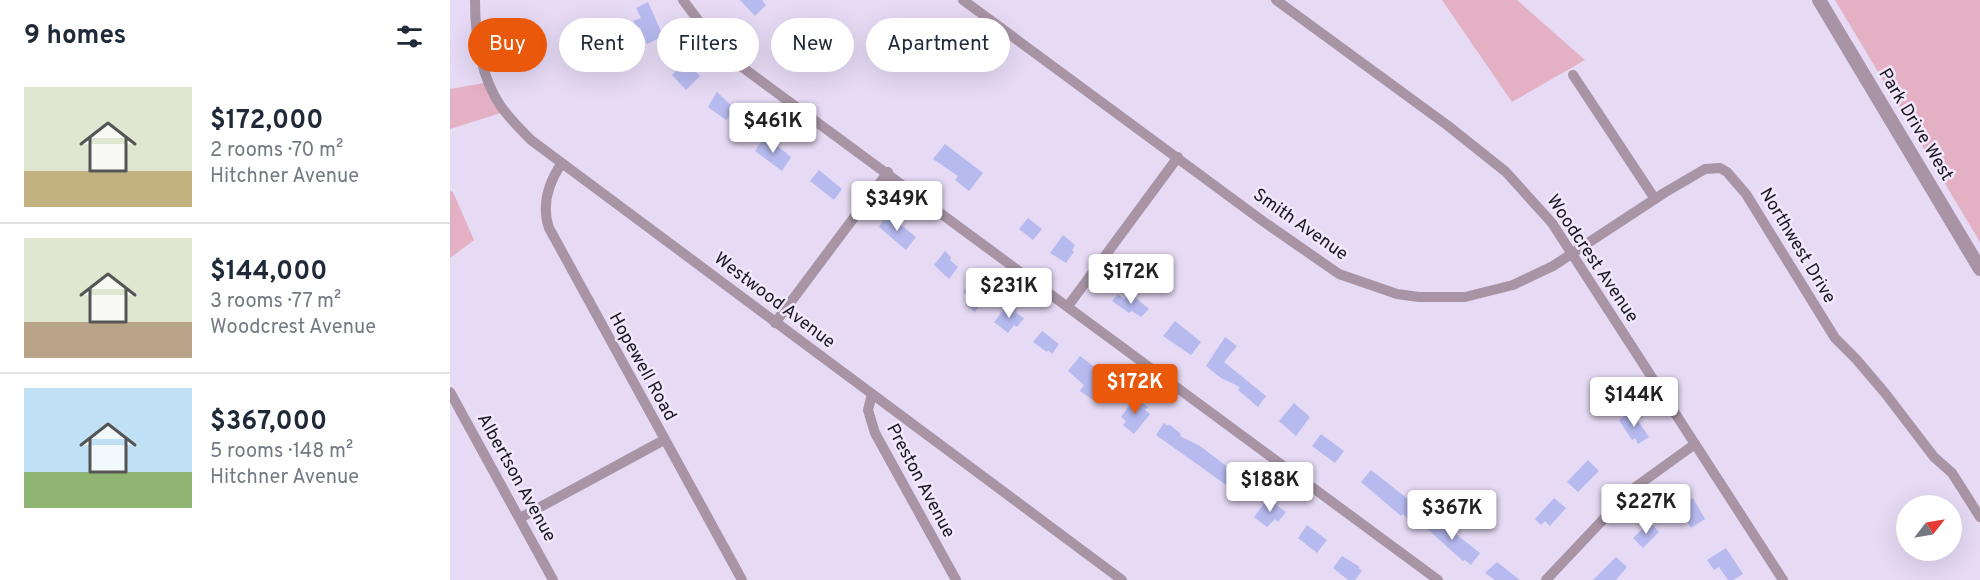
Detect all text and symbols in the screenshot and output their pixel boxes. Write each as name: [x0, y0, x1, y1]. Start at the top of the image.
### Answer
chip: Buy: [468, 18, 547, 72]
chip: Rent: [559, 18, 645, 72]
chip: Filters: [657, 18, 759, 72]
chip: New: [771, 18, 854, 72]
chip: Apartment: [866, 18, 1010, 72]
text: 9 homes: [24, 20, 126, 53]
icon: filters: [393, 20, 426, 53]
street label: Park Drive West: [1872, 65, 1958, 185]
pin: $461K: [731, 103, 815, 154]
text: $172,000: [210, 105, 323, 138]
text: $461K: [743, 109, 803, 135]
icon: home: [72, 111, 144, 183]
text: 2 rooms · 70 m²: [210, 138, 343, 164]
text: Hitchner Avenue: [210, 164, 359, 190]
pin: $349K: [855, 181, 939, 232]
street label: Smith Avenue: [1248, 184, 1352, 266]
street label: Northwest Drive: [1754, 184, 1840, 308]
text: $349K: [865, 187, 929, 213]
street label: Woodcrest Avenue: [1541, 191, 1643, 327]
street label: Westwood Avenue: [709, 248, 839, 354]
pin: $172K: [1089, 254, 1173, 305]
text: $144,000: [210, 256, 327, 289]
text: $172K: [1103, 260, 1159, 286]
icon: home: [72, 262, 144, 334]
pin: $231K: [967, 268, 1051, 319]
text: $231K: [980, 274, 1038, 300]
text: 3 rooms · 77 m²: [210, 289, 341, 315]
street label: Hopewell Road: [603, 309, 681, 425]
text: Woodcrest Avenue: [210, 315, 376, 341]
pin: $172K: [1093, 364, 1177, 415]
text: $172K: [1107, 370, 1163, 396]
pin: $144K: [1592, 377, 1676, 428]
text: $144K: [1604, 383, 1664, 409]
text: $367,000: [210, 406, 327, 439]
street label: Albertson Avenue: [471, 410, 561, 546]
icon: home: [72, 412, 144, 484]
street label: Preston Avenue: [880, 420, 960, 542]
text: 5 rooms · 148 m²: [210, 439, 353, 465]
pin: $188K: [1228, 462, 1312, 513]
text: Hitchner Avenue: [210, 465, 359, 491]
text: $188K: [1240, 468, 1300, 494]
pin: $227K: [1604, 484, 1688, 535]
pin: $367K: [1410, 490, 1494, 541]
text: $227K: [1615, 490, 1677, 516]
north arrow: [1896, 495, 1962, 561]
map controls: [1896, 495, 1962, 561]
text: $367K: [1421, 496, 1483, 522]

